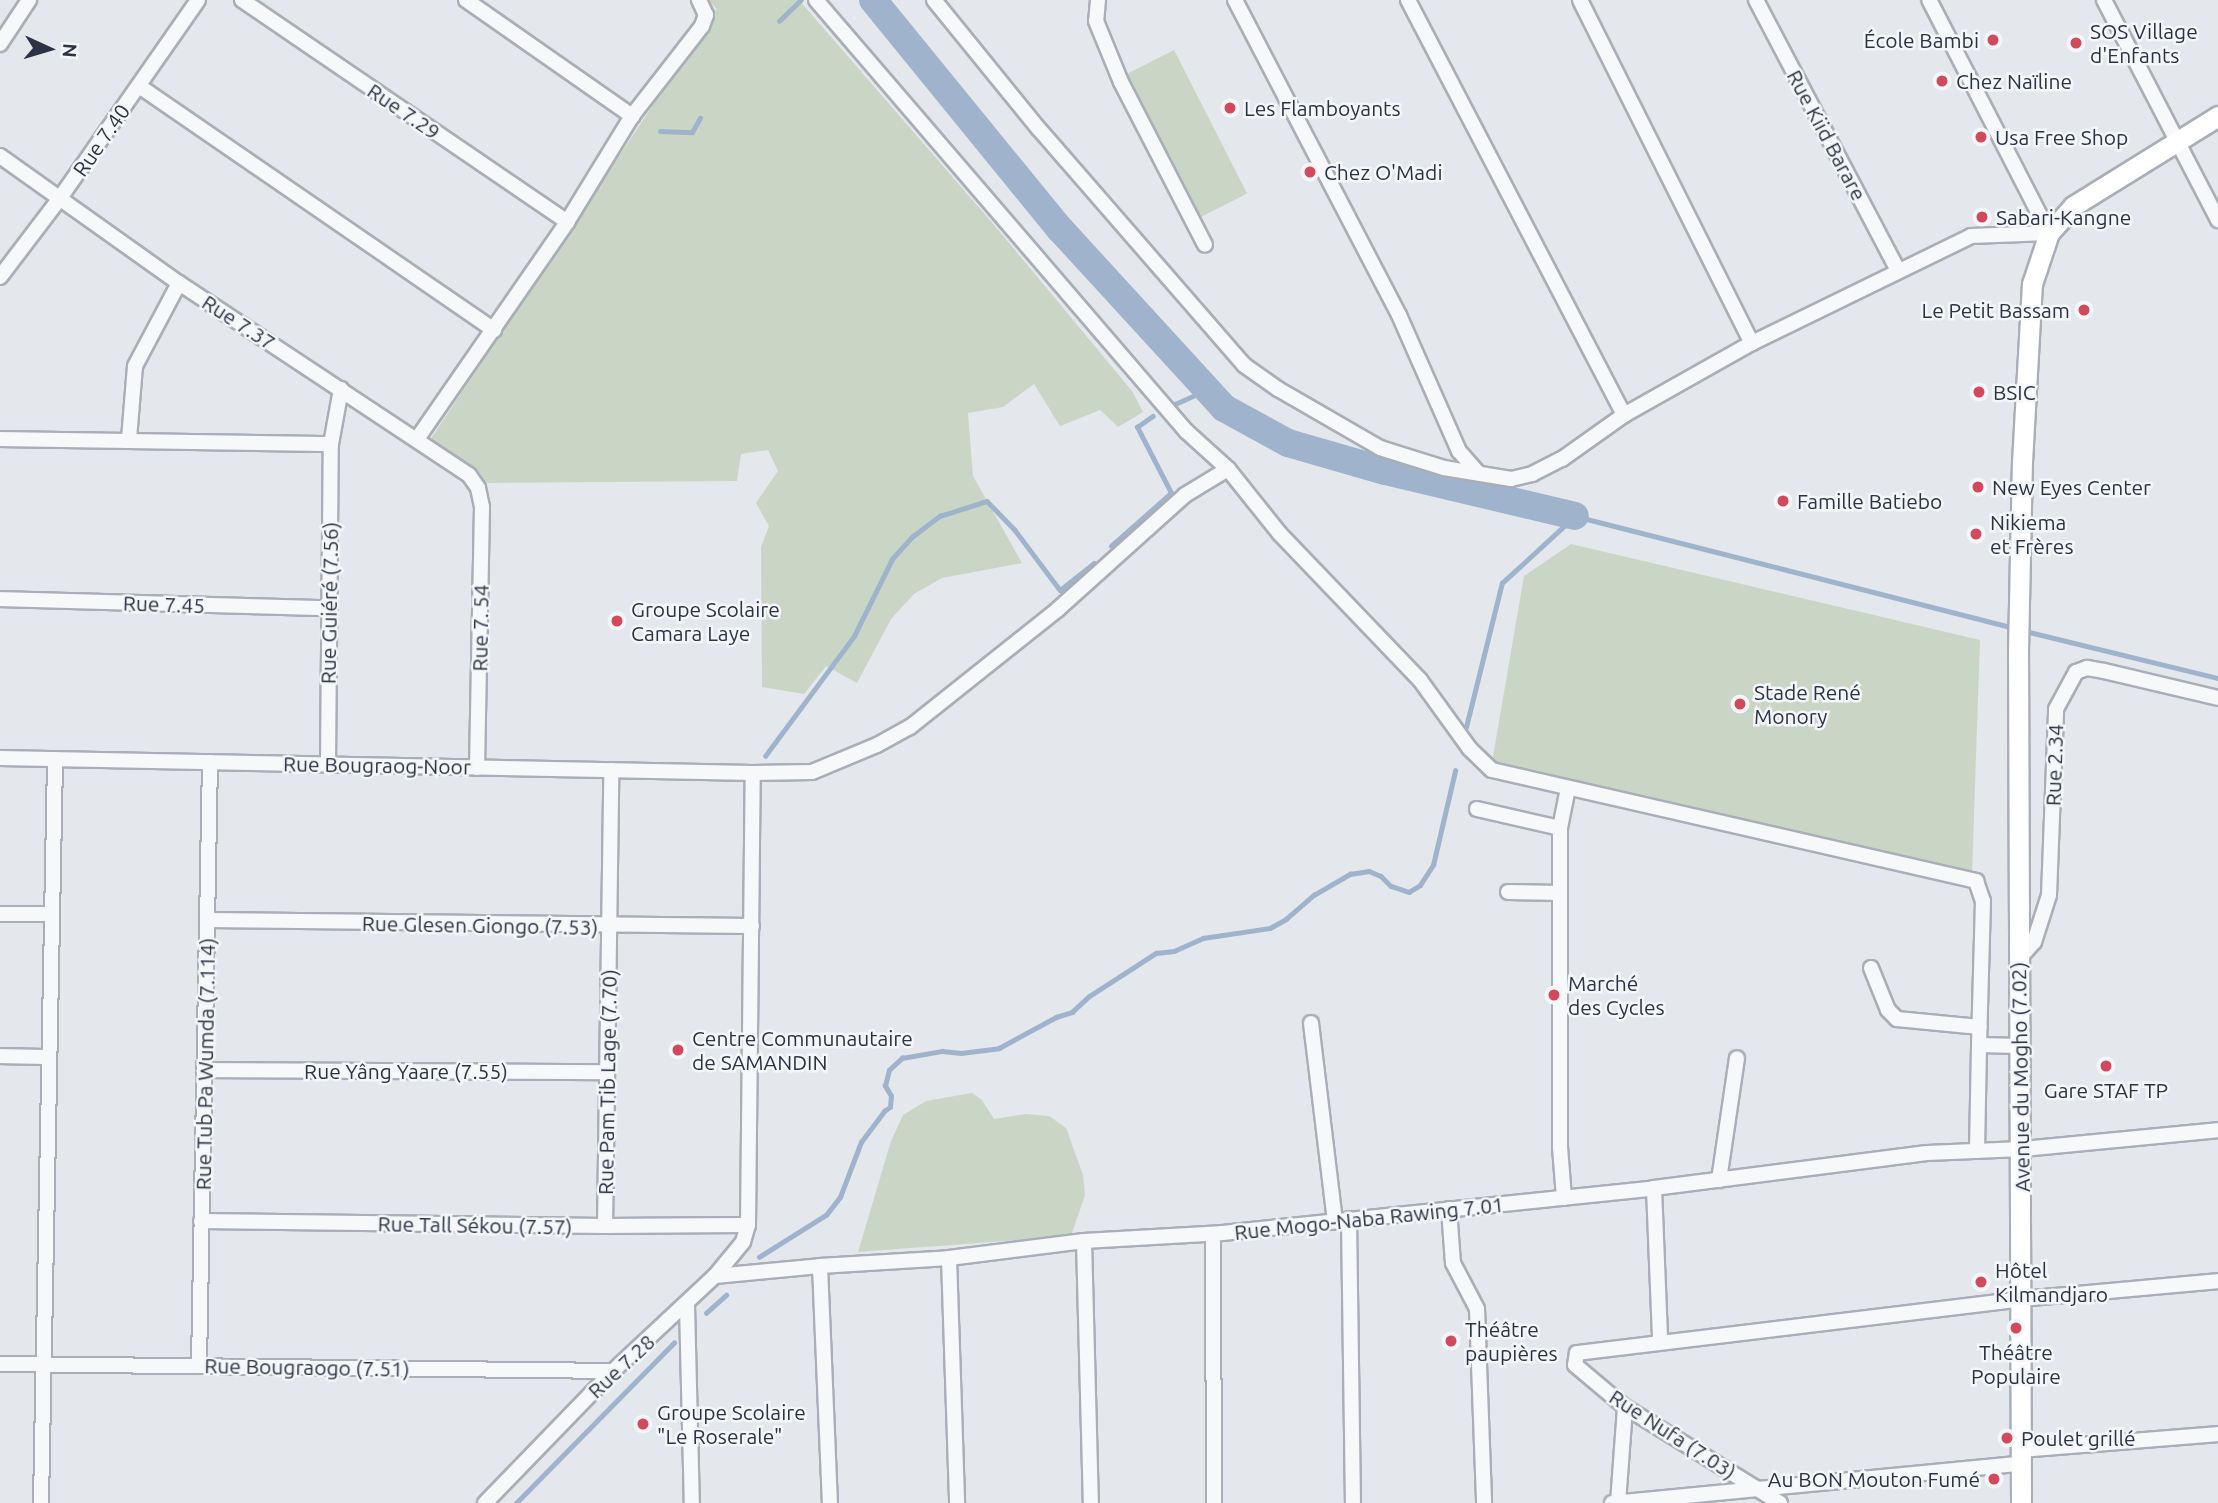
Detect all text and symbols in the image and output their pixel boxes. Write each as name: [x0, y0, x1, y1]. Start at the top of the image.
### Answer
north arrow: [14, 14, 84, 84]
place label: SOS Village d'Enfants: [2090, 18, 2198, 68]
place label: École Bambi: [1864, 27, 1979, 53]
marker: École Bambi: [1985, 32, 2001, 48]
marker: SOS Village d'Enfants: [2068, 35, 2084, 51]
text: N: [58, 43, 81, 58]
street label: Rue Kiid Barare: [1782, 65, 1872, 205]
place label: Chez Naïline: [1956, 68, 2072, 94]
marker: Chez Naïline: [1934, 73, 1950, 89]
street label: Rue 7.29: [363, 78, 445, 144]
place label: Les Flamboyants: [1244, 95, 1400, 121]
street label: Rue 7.40: [67, 99, 135, 181]
marker: Les Flamboyants: [1222, 100, 1238, 116]
place label: Usa Free Shop: [1995, 124, 2128, 150]
marker: Usa Free Shop: [1973, 129, 1989, 145]
place label: Chez O'Madi: [1324, 159, 1442, 185]
marker: Chez O'Madi: [1302, 164, 1318, 180]
place label: Sabari-Kangne: [1996, 204, 2131, 230]
marker: Sabari-Kangne: [1974, 209, 1990, 225]
street label: Rue 7.37: [198, 289, 280, 355]
place label: Le Petit Bassam: [1921, 297, 2070, 323]
marker: Le Petit Bassam: [2076, 302, 2092, 318]
place label: BSIC: [1993, 379, 2036, 405]
marker: BSIC: [1971, 384, 1987, 400]
place label: New Eyes Center: [1992, 474, 2151, 500]
marker: New Eyes Center: [1970, 479, 1986, 495]
place label: Famille Batiebo: [1797, 488, 1942, 514]
marker: Famille Batiebo: [1775, 493, 1791, 509]
place label: Nikiema et Frères: [1990, 509, 2074, 559]
street label: Rue Guiéré (7.56): [315, 522, 343, 684]
marker: Nikiema et Frères: [1968, 526, 1984, 542]
street label: Rue 7. 54: [467, 584, 493, 672]
street label: Rue 7.45: [122, 590, 206, 618]
place label: Groupe Scolaire Camara Laye: [631, 596, 780, 646]
marker: Groupe Scolaire Camara Laye: [609, 613, 625, 629]
place label: Stade René Monory: [1754, 679, 1861, 729]
marker: Stade René Monory: [1732, 696, 1748, 712]
street label: Rue 2.34: [2040, 723, 2068, 807]
street label: Rue Bougraog-Noor: [283, 751, 471, 779]
street label: Rue Glesen Giongo (7.53): [362, 910, 598, 940]
street label: Rue Tub Pa Wumda (7.114): [190, 937, 220, 1191]
street label: Avenue du Mogho (7.02): [2005, 962, 2035, 1192]
street label: Rue Pam Tib Lage (7.70): [592, 969, 622, 1195]
place label: Marché des Cycles: [1568, 970, 1665, 1020]
marker: Marché des Cycles: [1546, 987, 1562, 1003]
place label: Centre Communautaire de SAMANDIN: [692, 1025, 913, 1075]
marker: Centre Communautaire de SAMANDIN: [670, 1042, 686, 1058]
street label: Rue Yâng Yaare (7.55): [304, 1058, 508, 1084]
marker: Gare STAF TP: [2098, 1058, 2114, 1074]
place label: Gare STAF TP: [2044, 1077, 2168, 1103]
street label: Rue Mogo-Naba Rawing 7.01: [1233, 1191, 1505, 1245]
street label: Rue Tall Sékou (7.57): [377, 1211, 573, 1239]
place label: Hôtel Kilmandjaro: [1995, 1257, 2108, 1307]
marker: Hôtel Kilmandjaro: [1973, 1274, 1989, 1290]
place label: Théâtre paupières: [1465, 1316, 1558, 1366]
marker: Théâtre Populaire: [2008, 1320, 2024, 1336]
street label: Rue 7.28: [582, 1329, 660, 1403]
marker: Théâtre paupières: [1443, 1333, 1459, 1349]
place label: Théâtre Populaire: [1971, 1339, 2061, 1389]
street label: Rue Bougraogo (7.51): [204, 1353, 410, 1381]
street label: Rue Nufa (7.03): [1605, 1384, 1741, 1484]
place label: Groupe Scolaire "Le Roserale": [657, 1399, 806, 1449]
marker: Groupe Scolaire "Le Roserale": [635, 1416, 651, 1432]
place label: Poulet grillé: [2021, 1425, 2135, 1451]
marker: Poulet grillé: [1999, 1430, 2015, 1446]
place label: Au BON Mouton Fumé: [1768, 1466, 1980, 1492]
marker: Au BON Mouton Fumé: [1986, 1471, 2002, 1487]

